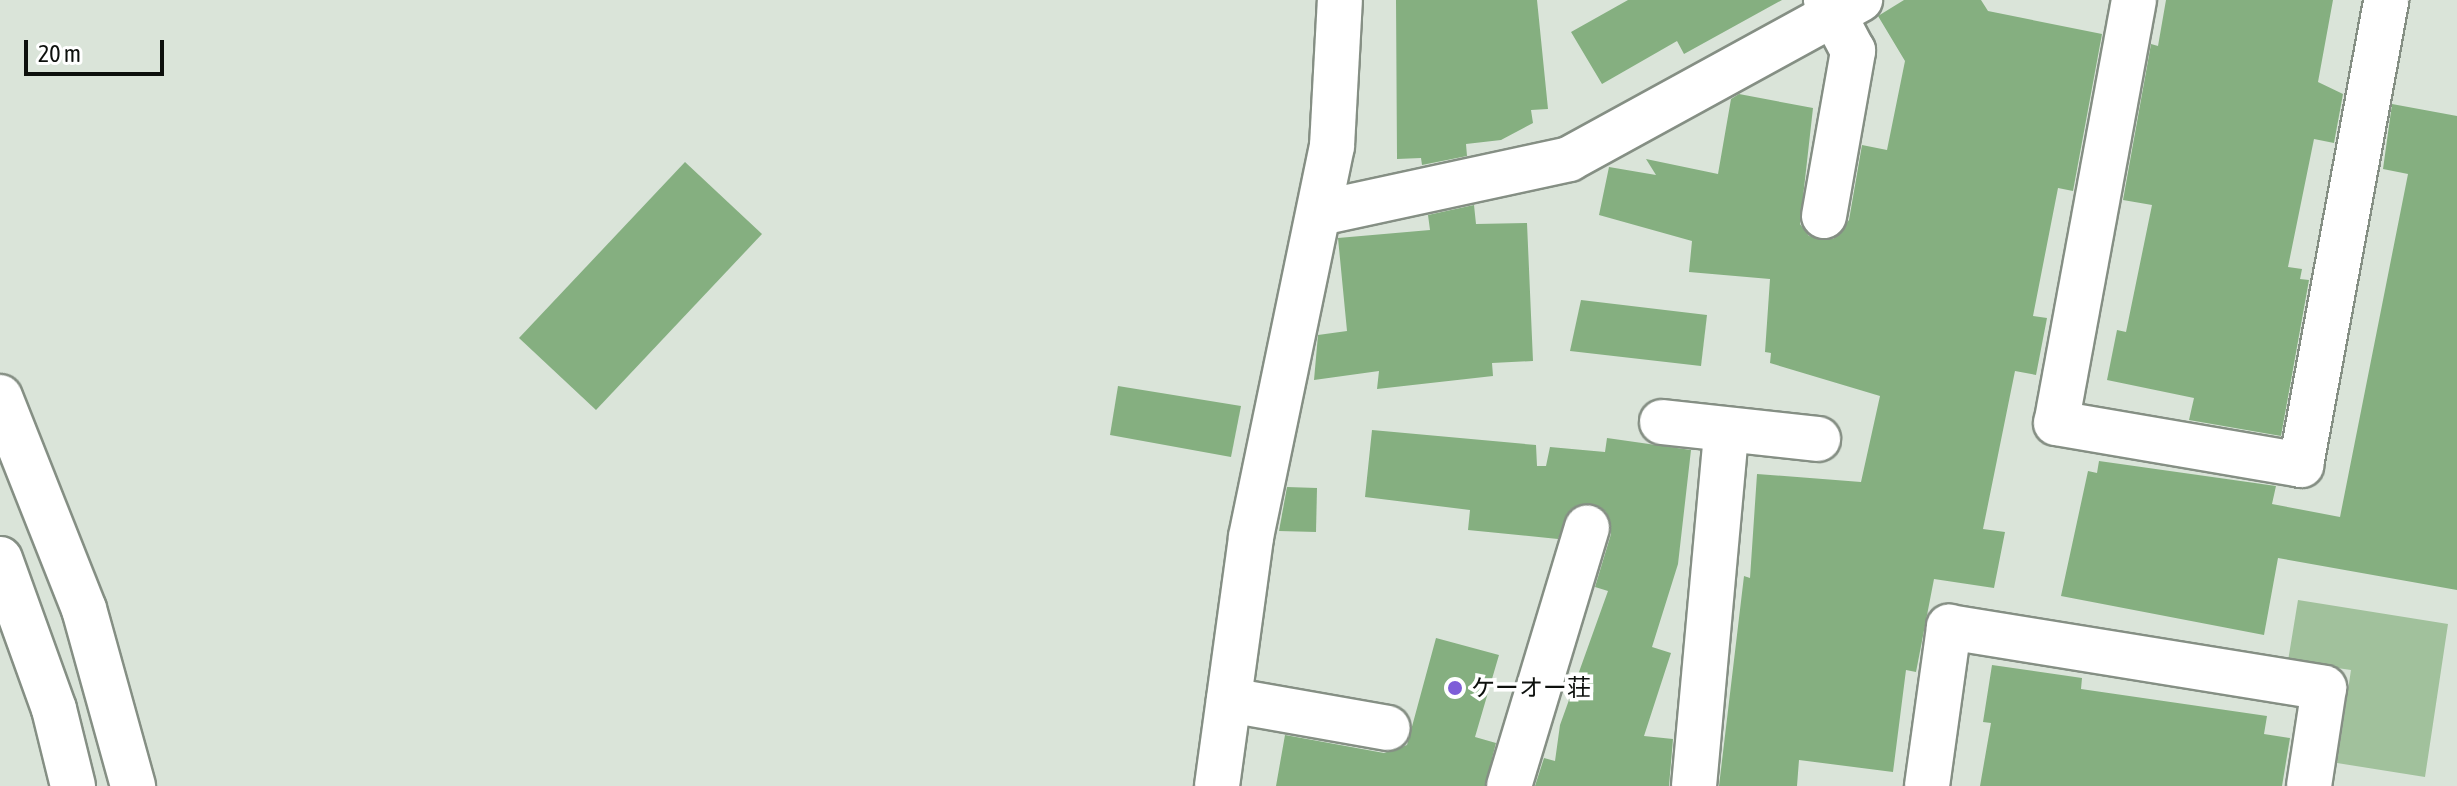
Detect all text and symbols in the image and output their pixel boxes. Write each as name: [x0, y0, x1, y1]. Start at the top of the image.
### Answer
scale bar: [28, 24, 168, 74]
text: 20 m: [38, 40, 81, 67]
place label: ケーオー荘: [1471, 674, 1591, 702]
marker: ケーオー荘: [1446, 679, 1464, 697]

